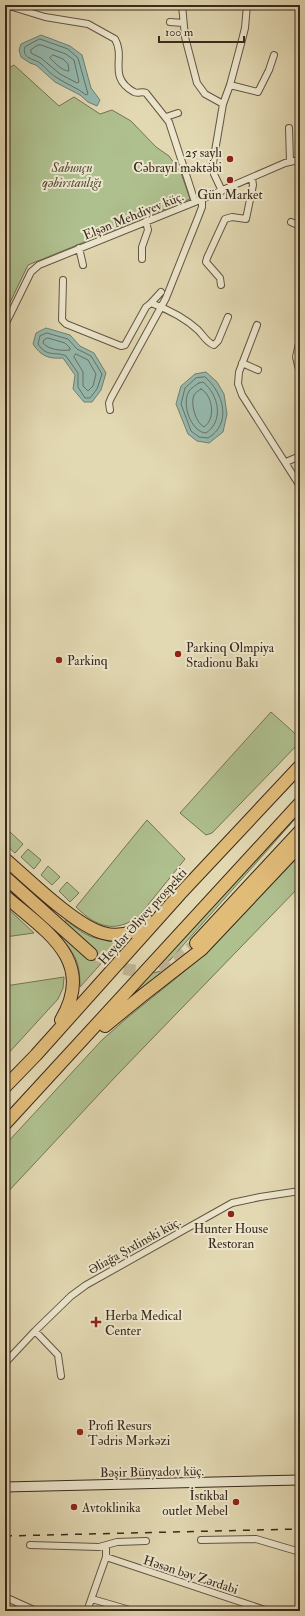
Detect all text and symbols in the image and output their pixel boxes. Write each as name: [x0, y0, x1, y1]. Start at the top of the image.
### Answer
scale bar: [159, 18, 244, 44]
text: 100 m: [165, 25, 194, 40]
place label: 25 saylı Cəbrayıl məktəbi: [133, 145, 223, 177]
marker: 25 saylı Cəbrayıl məktəbi: [225, 154, 235, 164]
park label: Sabunçu qəbirstanlığı: [42, 160, 102, 191]
marker: Gün Market: [225, 175, 235, 185]
place label: Gün Market: [197, 187, 263, 203]
street label: Elşən Mehdiyev küç.: [81, 189, 186, 244]
place label: Parkinq Olmpiya Stadionu Bakı: [186, 640, 275, 671]
marker: Parkinq Olmpiya Stadionu Bakı: [173, 649, 183, 659]
place label: Parkinq: [67, 653, 108, 669]
marker: Parkinq: [54, 655, 64, 665]
street label: Heydər Əliyev prospekti: [95, 865, 191, 969]
marker: Hunter House Restoran: [226, 1209, 236, 1219]
street label: Əliağa Şıxlinski küç.: [85, 1214, 184, 1278]
place label: Hunter House Restoran: [194, 1221, 269, 1252]
place label: Herba Medical Center: [105, 1308, 182, 1339]
marker: Herba Medical Center: [90, 1316, 102, 1328]
place label: Profi Resurs Tədris Mərkəzi: [88, 1418, 171, 1449]
marker: Profi Resurs Tədris Mərkəzi: [75, 1427, 85, 1437]
street label: Bəşir Bünyadov küç.: [100, 1463, 204, 1482]
place label: İstikbal outlet Mebel: [162, 1487, 229, 1519]
marker: İstikbal outlet Mebel: [231, 1497, 241, 1507]
place label: Avtoklinika: [81, 1500, 141, 1516]
marker: Avtoklinika: [69, 1502, 79, 1512]
street label: Həsən bəy Zərdabi: [141, 1552, 241, 1599]

